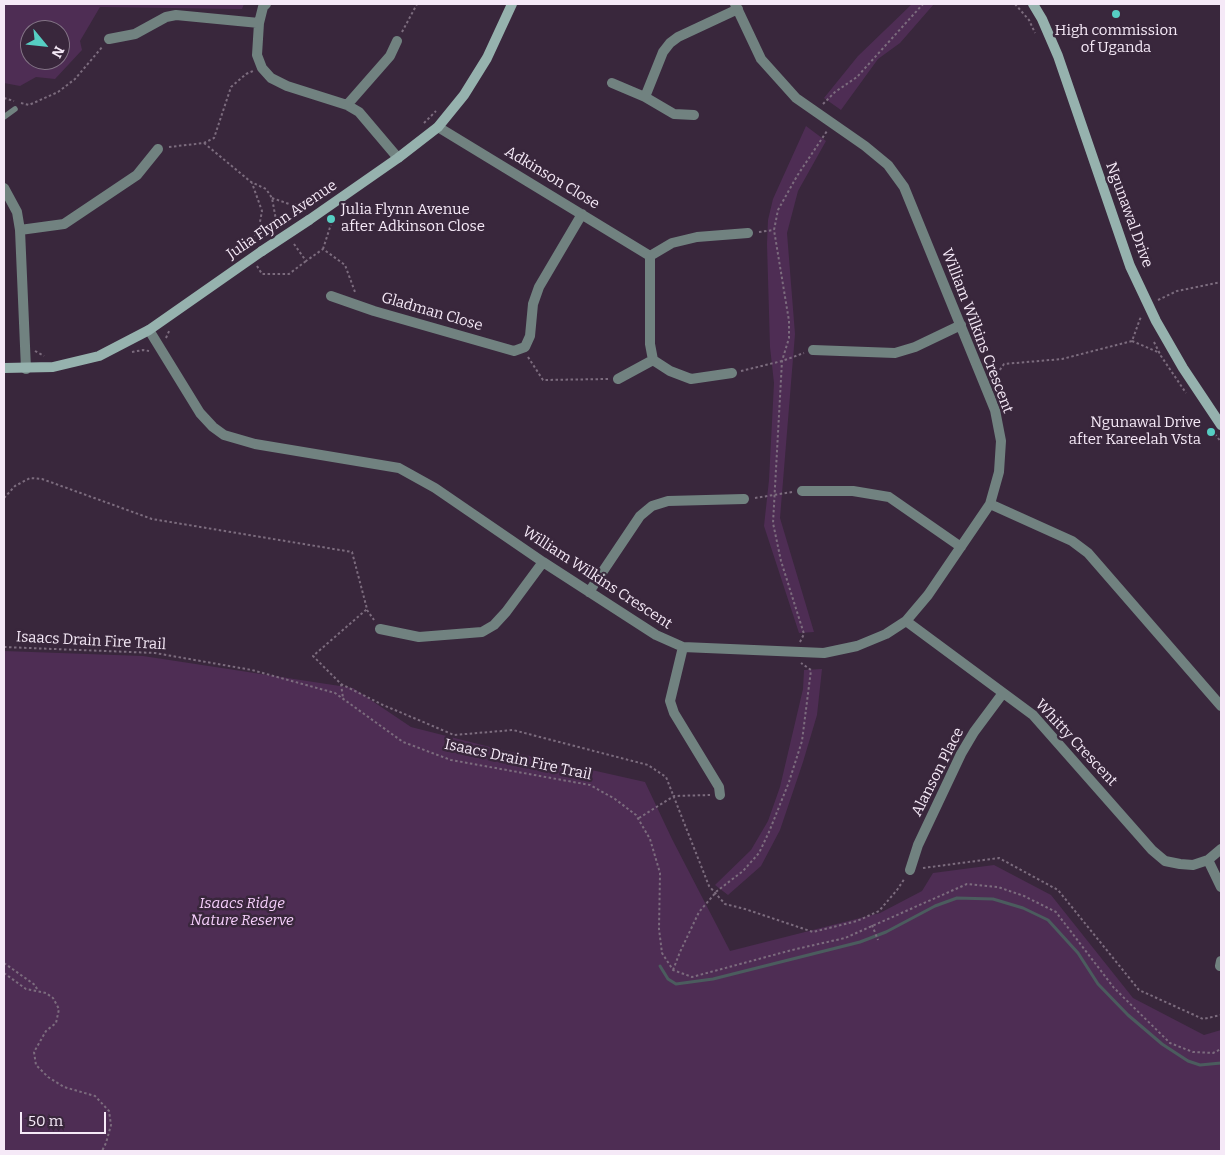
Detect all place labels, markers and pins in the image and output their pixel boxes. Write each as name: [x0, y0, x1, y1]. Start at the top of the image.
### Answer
marker: High commission of Uganda: [1110, 8, 1122, 20]
place label: High commission of Uganda: [1055, 22, 1177, 57]
place label: Julia Flynn Avenue after Adkinson Close: [341, 201, 485, 236]
marker: Julia Flynn Avenue after Adkinson Close: [325, 213, 337, 225]
place label: Ngunawal Drive after Kareelah Vsta: [1069, 414, 1201, 449]
marker: Ngunawal Drive after Kareelah Vsta: [1205, 426, 1217, 438]

